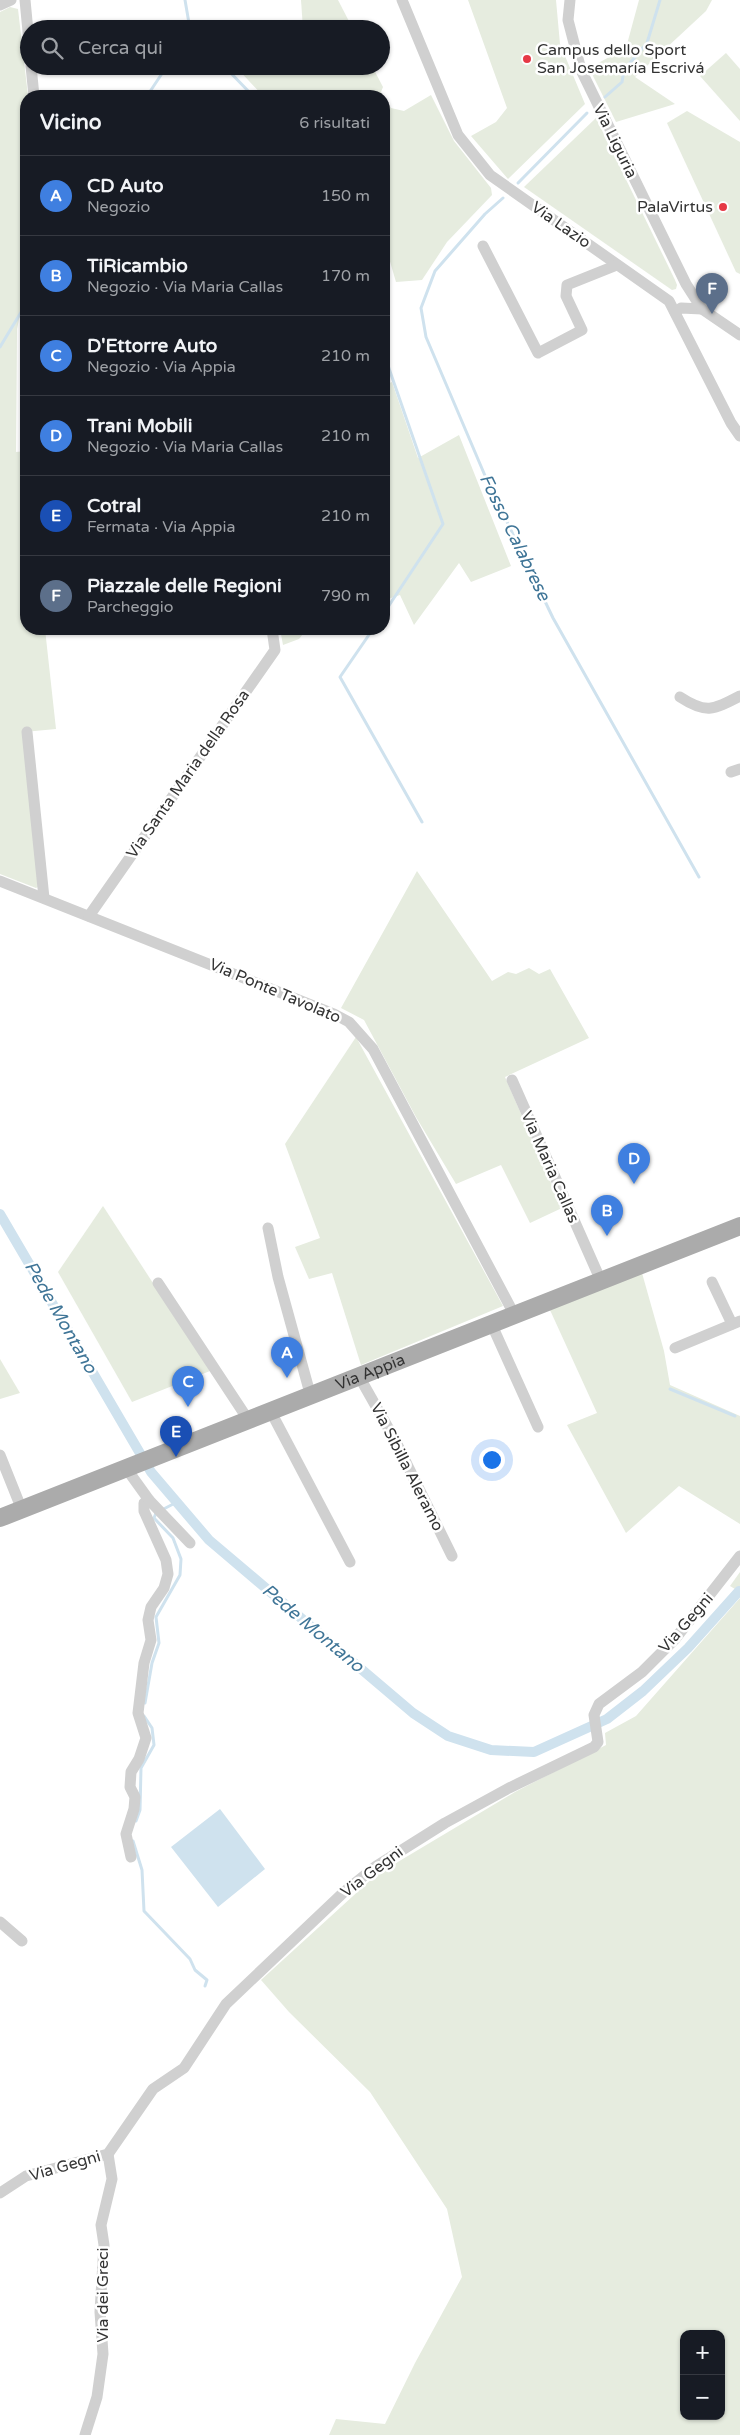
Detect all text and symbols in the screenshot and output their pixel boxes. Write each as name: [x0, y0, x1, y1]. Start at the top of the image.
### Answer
search box: [20, 20, 390, 75]
icon: search: [38, 34, 66, 62]
text: Cerca qui: [78, 37, 163, 59]
place label: Campus dello Sport San Josemaría Escrivá: [537, 40, 704, 78]
marker: Campus dello Sport San Josemaría Escrivá: [521, 53, 533, 65]
street label: Via Liguria: [588, 101, 642, 181]
text: Vicino: [40, 110, 102, 135]
text: 6 risultati: [299, 113, 370, 133]
text: CD Auto: [87, 175, 164, 197]
text: A: [50, 186, 62, 206]
text: 150 m: [321, 186, 370, 206]
text: Negozio: [87, 197, 150, 217]
street label: Via Lazio: [527, 197, 595, 253]
place label: PalaVirtus: [637, 197, 713, 217]
marker: PalaVirtus: [717, 201, 729, 213]
text: TiRicambio: [87, 255, 188, 277]
text: B: [50, 266, 62, 286]
text: 170 m: [321, 266, 370, 286]
pin: F: [696, 273, 728, 314]
text: Negozio · Via Maria Callas: [87, 277, 283, 297]
text: D'Ettorre Auto: [87, 335, 217, 357]
text: C: [50, 346, 62, 366]
text: 210 m: [321, 346, 370, 366]
text: Negozio · Via Appia: [87, 357, 236, 377]
text: Trani Mobili: [87, 415, 192, 437]
text: D: [50, 426, 62, 446]
text: 210 m: [321, 426, 370, 446]
text: Negozio · Via Maria Callas: [87, 437, 283, 457]
water label: Fosso Calabrese: [475, 470, 556, 605]
text: Cotral: [87, 495, 141, 517]
text: E: [51, 506, 61, 526]
text: 210 m: [321, 506, 370, 526]
text: Fermata · Via Appia: [87, 517, 235, 537]
text: Piazzale delle Regioni: [87, 575, 282, 597]
text: F: [51, 586, 61, 606]
text: 790 m: [321, 586, 370, 606]
text: Parcheggio: [87, 597, 173, 617]
street label: Via Santa Maria della Rosa: [122, 686, 254, 862]
street label: Via Ponte Tavolato: [206, 954, 344, 1028]
street label: Via Maria Callas: [516, 1108, 584, 1226]
pin: D: [618, 1143, 650, 1184]
pin: B: [591, 1195, 623, 1236]
water label: Pede Montano: [20, 1257, 103, 1378]
pin: A: [271, 1337, 303, 1378]
street label: Via Appia: [333, 1349, 408, 1395]
pin: C: [172, 1366, 204, 1407]
street label: Via Sibilla Aleramo: [366, 1399, 448, 1535]
pin: E: [160, 1416, 192, 1457]
your location: [479, 1447, 505, 1473]
water label: Pede Montano: [258, 1579, 369, 1678]
street label: Via Gegni: [654, 1589, 718, 1657]
street label: Via Gegni: [337, 1842, 407, 1902]
street label: Via Gegni: [27, 2146, 103, 2186]
street label: Via dei Greci: [93, 2248, 113, 2342]
map controls: [680, 2330, 725, 2420]
button: +: [680, 2330, 725, 2375]
button: −: [680, 2375, 725, 2420]

